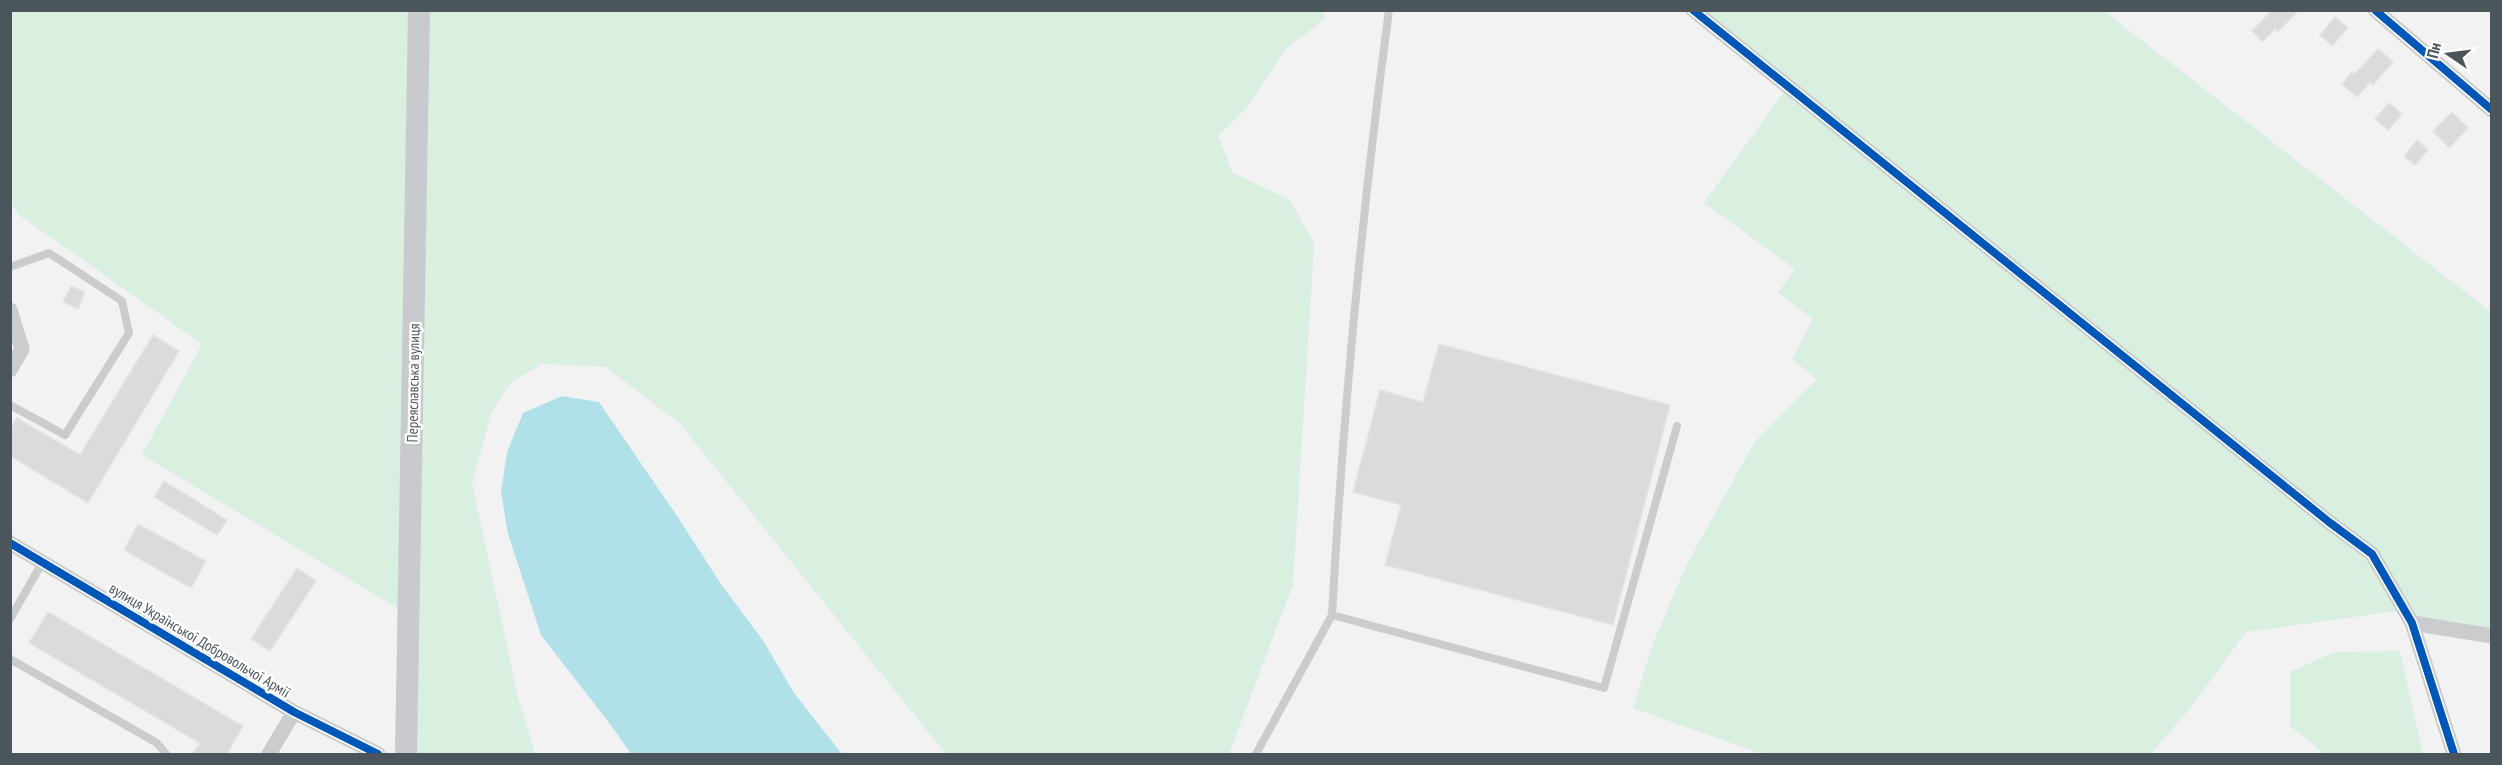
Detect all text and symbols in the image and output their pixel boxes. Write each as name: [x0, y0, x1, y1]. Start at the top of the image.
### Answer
north arrow: [2418, 24, 2478, 84]
text: Пн: [2422, 40, 2445, 60]
street label: Переяславська вулиця: [402, 323, 424, 442]
street label: вулиця Української Добровольчої Армії: [106, 578, 294, 702]

